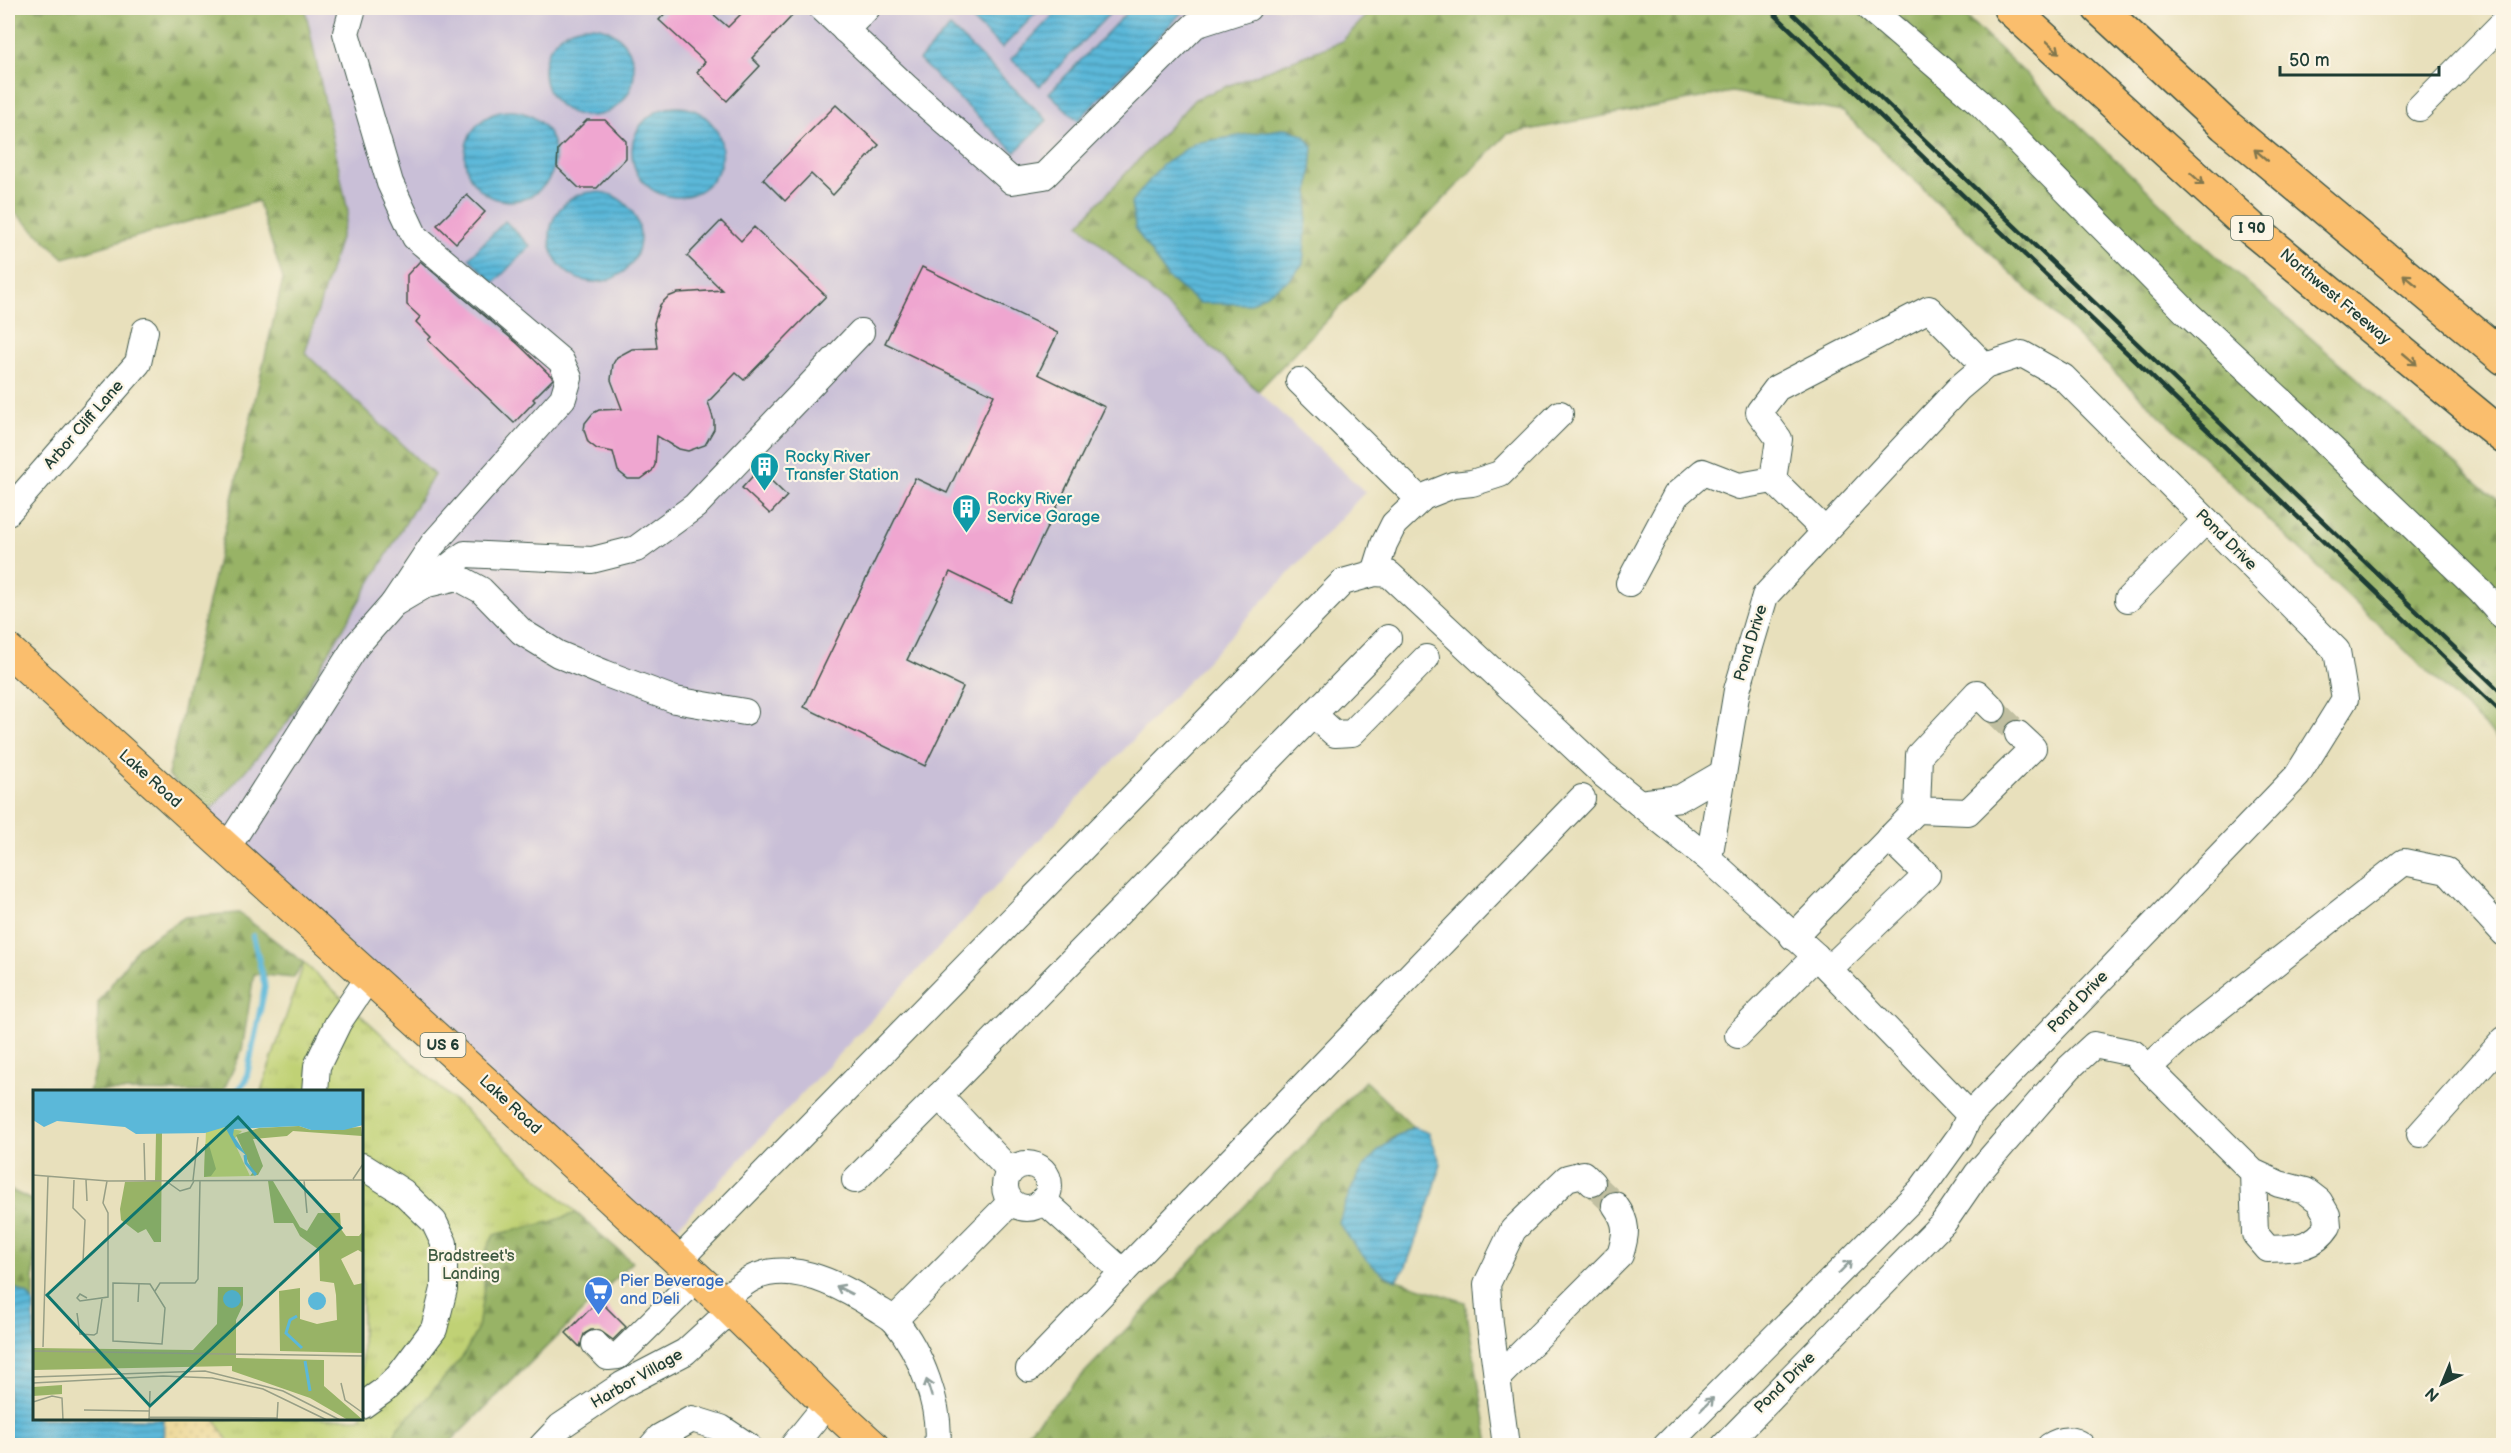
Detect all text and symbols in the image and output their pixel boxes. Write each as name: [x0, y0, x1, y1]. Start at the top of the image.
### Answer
scale bar: [2280, 39, 2439, 77]
one-way arrow: [2045, 40, 2060, 54]
text: 50 m: [2289, 50, 2330, 71]
one-way arrow: [2254, 148, 2269, 162]
one-way arrow: [2189, 171, 2204, 185]
road number: I 90: [2231, 216, 2273, 240]
street label: Northwest Freeway: [2276, 245, 2395, 349]
one-way arrow: [2402, 274, 2418, 287]
one-way arrow: [2401, 353, 2417, 366]
street label: Arbor Cliff Lane: [40, 376, 128, 473]
place label: Rocky River Transfer Station: [785, 448, 899, 485]
building icon: Rocky River Transfer Station: [748, 450, 780, 492]
place label: Rocky River Service Garage: [987, 490, 1101, 527]
building icon: Rocky River Service Garage: [950, 492, 982, 534]
street label: Pond Drive: [2191, 505, 2261, 575]
street label: Pond Drive: [1730, 602, 1772, 683]
street label: Lake Road: [115, 746, 185, 812]
street label: Pond Drive: [2044, 967, 2113, 1037]
road number: US 6: [420, 1033, 466, 1057]
street label: Lake Road: [475, 1072, 545, 1138]
inset map: [33, 1090, 363, 1420]
park label: Bradstreet's Landing: [427, 1247, 515, 1284]
one-way arrow: [1838, 1259, 1853, 1274]
place label: Pier Beverage and Deli: [620, 1272, 725, 1309]
supermarket icon: Pier Beverage and Deli: [583, 1274, 615, 1316]
one-way arrow: [836, 1284, 853, 1296]
street label: Harbor Village: [588, 1345, 687, 1413]
street label: Pond Drive: [1750, 1348, 1820, 1418]
north arrow: [2412, 1354, 2472, 1414]
one-way arrow: [923, 1379, 934, 1398]
text: N: [2422, 1383, 2444, 1405]
one-way arrow: [1700, 1397, 1715, 1412]

